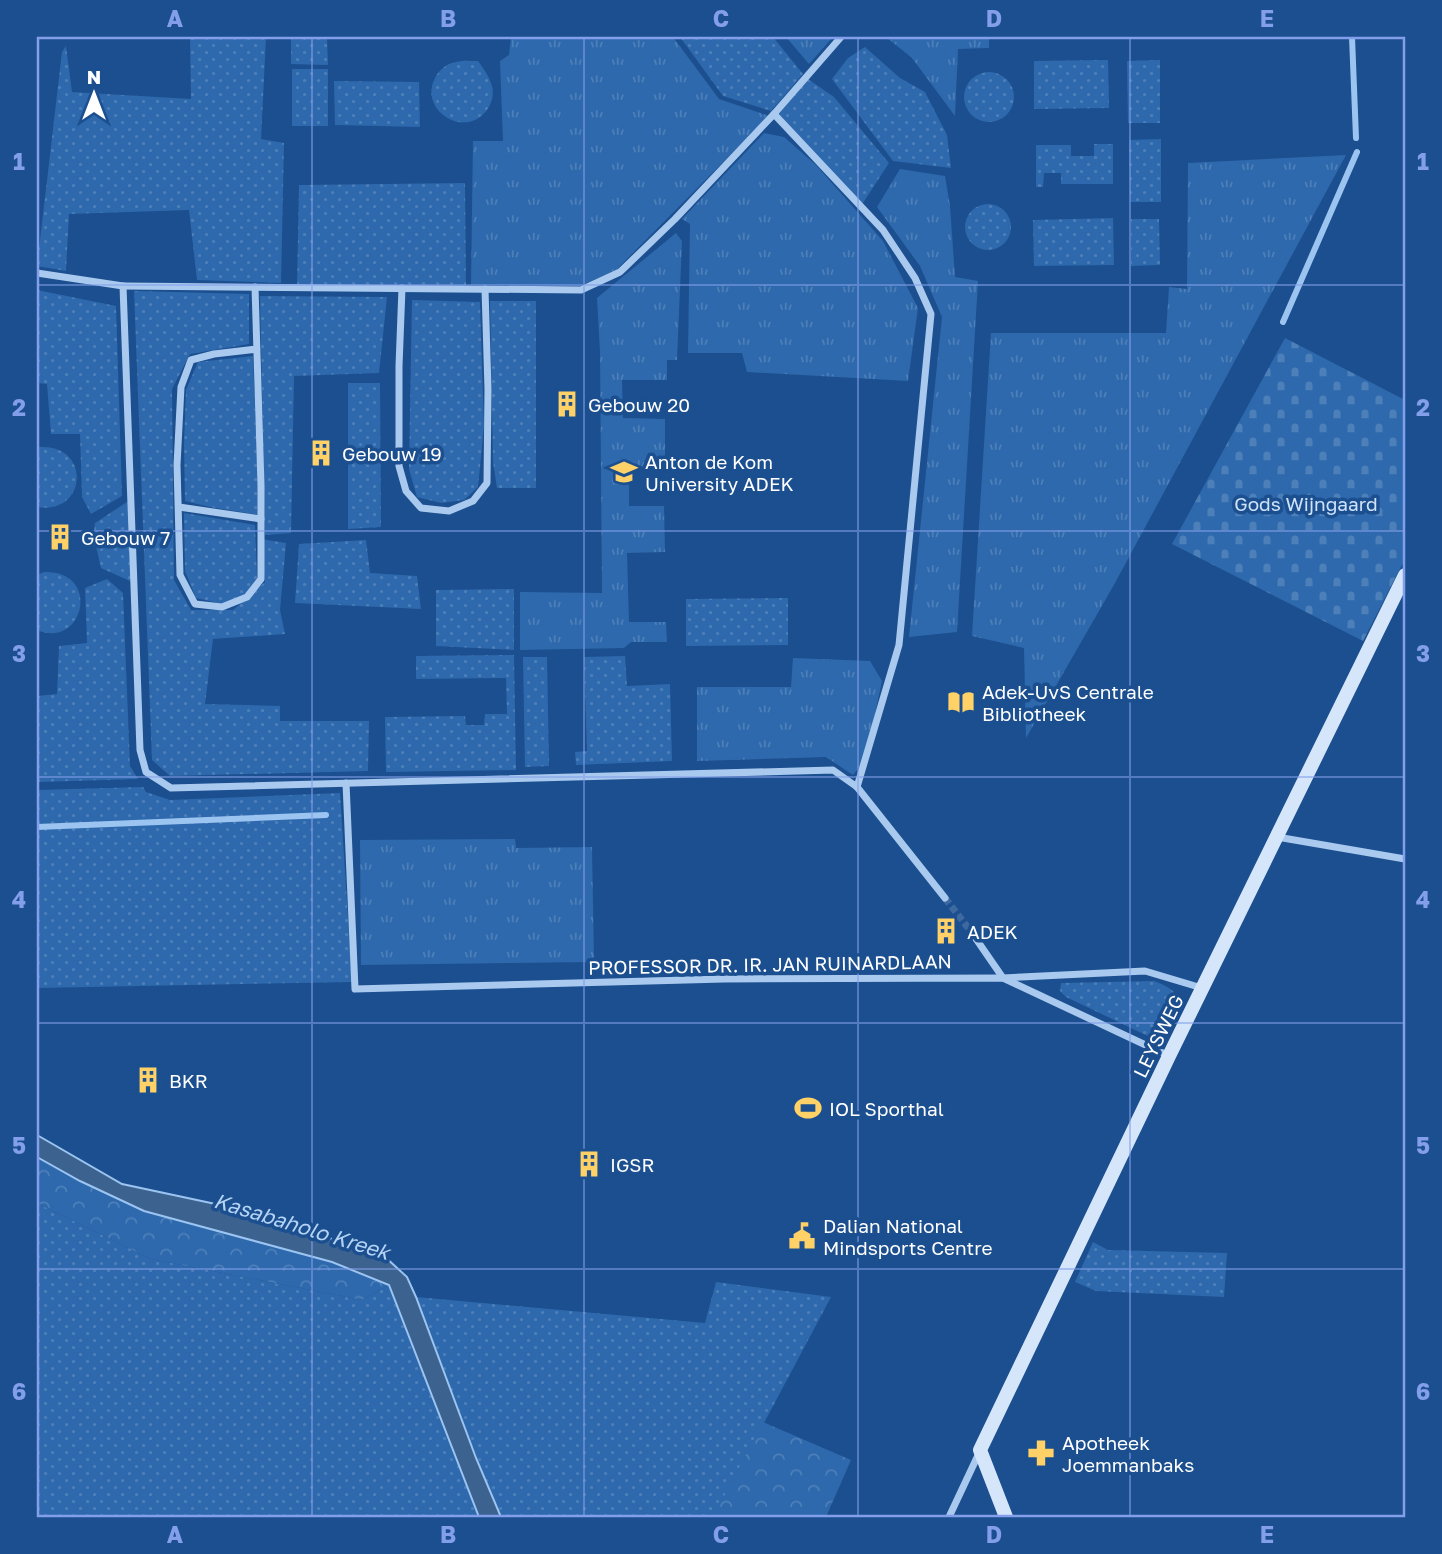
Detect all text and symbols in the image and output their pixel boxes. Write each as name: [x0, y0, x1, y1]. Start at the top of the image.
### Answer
text: A: [167, 4, 184, 32]
text: B: [440, 4, 456, 32]
text: C: [713, 4, 729, 32]
text: D: [986, 4, 1002, 32]
text: E: [1260, 4, 1274, 32]
north arrow: [60, 60, 130, 130]
text: N: [87, 65, 101, 88]
text: 1: [13, 147, 25, 175]
text: 1: [1417, 147, 1429, 175]
building icon: Gebouw 20: [552, 389, 582, 419]
text: 2: [12, 393, 26, 421]
place label: Gebouw 20: [588, 393, 690, 416]
text: 2: [1416, 393, 1430, 421]
building icon: Gebouw 19: [306, 438, 336, 468]
place label: Gebouw 19: [342, 442, 442, 465]
place label: Anton de Kom University ADEK: [645, 450, 794, 495]
school or university icon: Anton de Kom University ADEK: [609, 457, 639, 487]
park label: Gods Wijngaard: [1234, 492, 1378, 515]
building icon: Gebouw 7: [45, 522, 75, 552]
place label: Gebouw 7: [81, 526, 170, 549]
text: 3: [12, 639, 26, 667]
text: 3: [1416, 639, 1430, 667]
place label: Adek-UvS Centrale Bibliotheek: [982, 680, 1154, 725]
library icon: Adek-UvS Centrale Bibliotheek: [946, 687, 976, 717]
text: 4: [12, 885, 26, 913]
text: 4: [1416, 885, 1430, 913]
building icon: ADEK: [931, 916, 961, 946]
place label: ADEK: [967, 920, 1018, 943]
street label: PROFESSOR DR. IR. JAN RUINARDLAAN: [588, 949, 952, 979]
street label: LEYSWEG: [1128, 991, 1188, 1081]
building icon: BKR: [133, 1065, 163, 1095]
place label: BKR: [169, 1069, 208, 1092]
sports icon: IOL Sporthal: [793, 1093, 823, 1123]
place label: IOL Sporthal: [829, 1097, 944, 1120]
text: 5: [12, 1131, 26, 1159]
text: 5: [1416, 1131, 1430, 1159]
building icon: IGSR: [574, 1149, 604, 1179]
place label: IGSR: [610, 1153, 654, 1176]
water label: Kasabaholo Kreek: [211, 1187, 395, 1266]
place label: Dalian National Mindsports Centre: [823, 1214, 992, 1259]
public building icon: Dalian National Mindsports Centre: [787, 1221, 817, 1251]
text: 6: [12, 1377, 26, 1405]
text: 6: [1416, 1377, 1430, 1405]
place label: Apotheek Joemmanbaks: [1062, 1431, 1194, 1476]
pharmacy icon: Apotheek Joemmanbaks: [1026, 1438, 1056, 1468]
text: A: [167, 1520, 184, 1548]
text: B: [440, 1520, 456, 1548]
text: C: [713, 1520, 729, 1548]
text: D: [986, 1520, 1002, 1548]
text: E: [1260, 1520, 1274, 1548]

